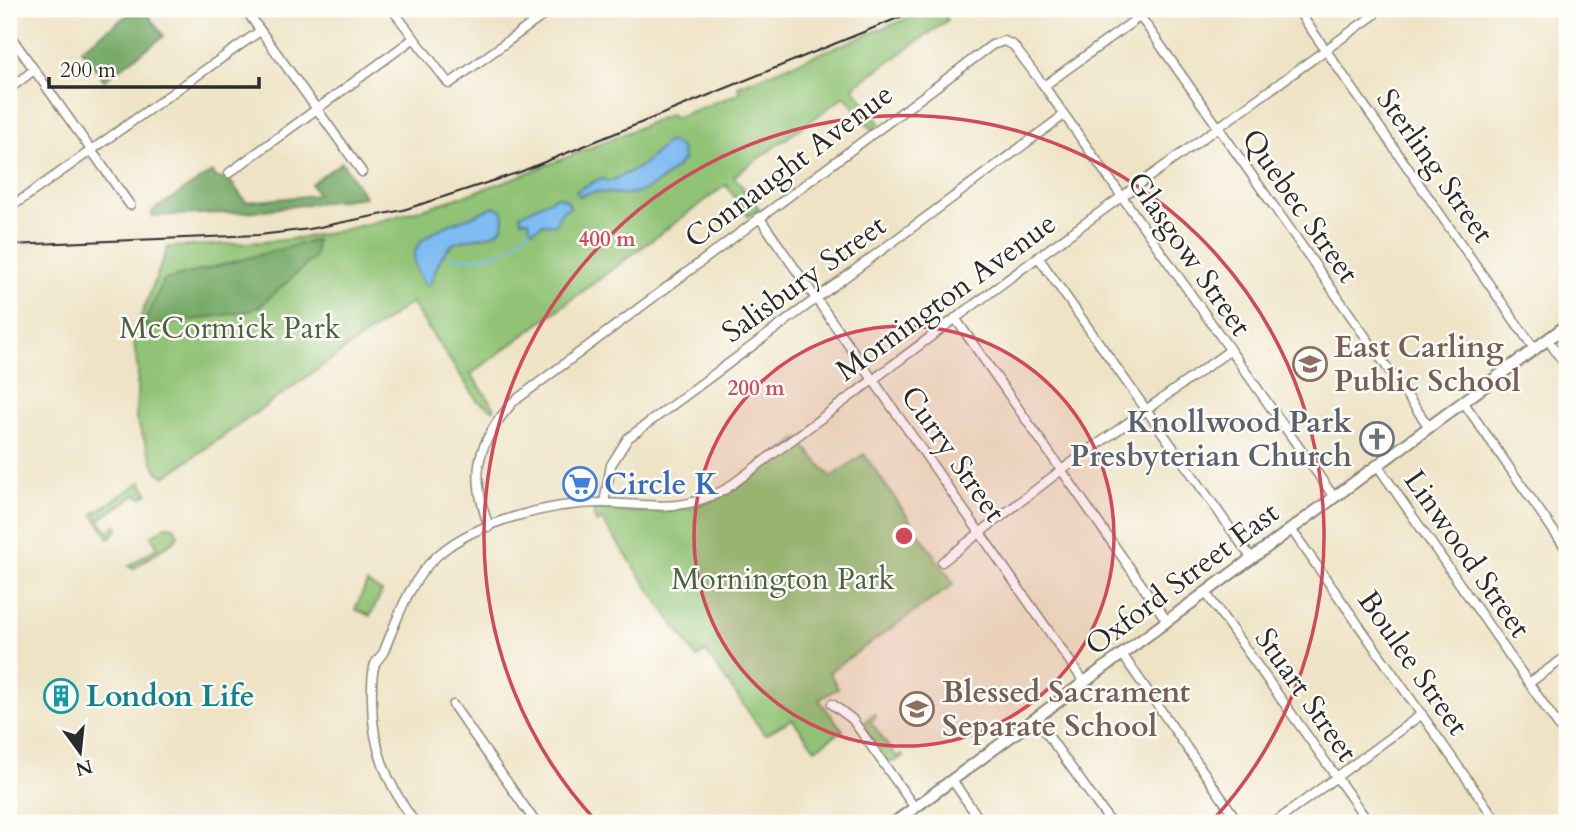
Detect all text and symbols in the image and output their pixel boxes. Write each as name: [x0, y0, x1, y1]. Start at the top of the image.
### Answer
scale bar: [49, 46, 259, 90]
text: 200 m: [60, 56, 116, 85]
street label: Connaught Avenue: [677, 74, 901, 258]
street label: Sterling Street: [1367, 81, 1503, 252]
street label: Quebec Street: [1232, 121, 1369, 292]
street label: Glasgow Street: [1117, 164, 1261, 345]
street label: Mornington Avenue: [828, 203, 1064, 391]
street label: Salisbury Street: [714, 205, 895, 353]
text: 400 m: [578, 225, 636, 254]
park label: McCormick Park: [119, 308, 341, 349]
place label: East Carling Public School: [1334, 327, 1521, 402]
school or university icon: East Carling Public School: [1291, 345, 1329, 383]
text: 200 m: [727, 374, 785, 403]
street label: Curry Street: [891, 378, 1015, 531]
place label: Knollwood Park Presbyterian Church: [1070, 402, 1352, 477]
church icon: Knollwood Park Presbyterian Church: [1358, 420, 1396, 458]
street label: Linwood Street: [1394, 462, 1540, 647]
place label: Circle K: [604, 464, 719, 505]
supermarket icon: Circle K: [561, 465, 599, 503]
street label: Oxford Street East: [1077, 492, 1288, 665]
centre of rings: [892, 524, 916, 548]
park label: Mornington Park: [671, 559, 895, 600]
street label: Boulee Street: [1348, 582, 1478, 744]
street label: Stuart Street: [1245, 620, 1367, 770]
place label: Blessed Sacrament Separate School: [942, 672, 1190, 747]
place label: London Life: [86, 676, 255, 717]
building icon: London Life: [42, 677, 80, 715]
school or university icon: Blessed Sacrament Separate School: [898, 690, 936, 728]
north arrow: [46, 716, 116, 786]
text: N: [72, 753, 95, 782]

